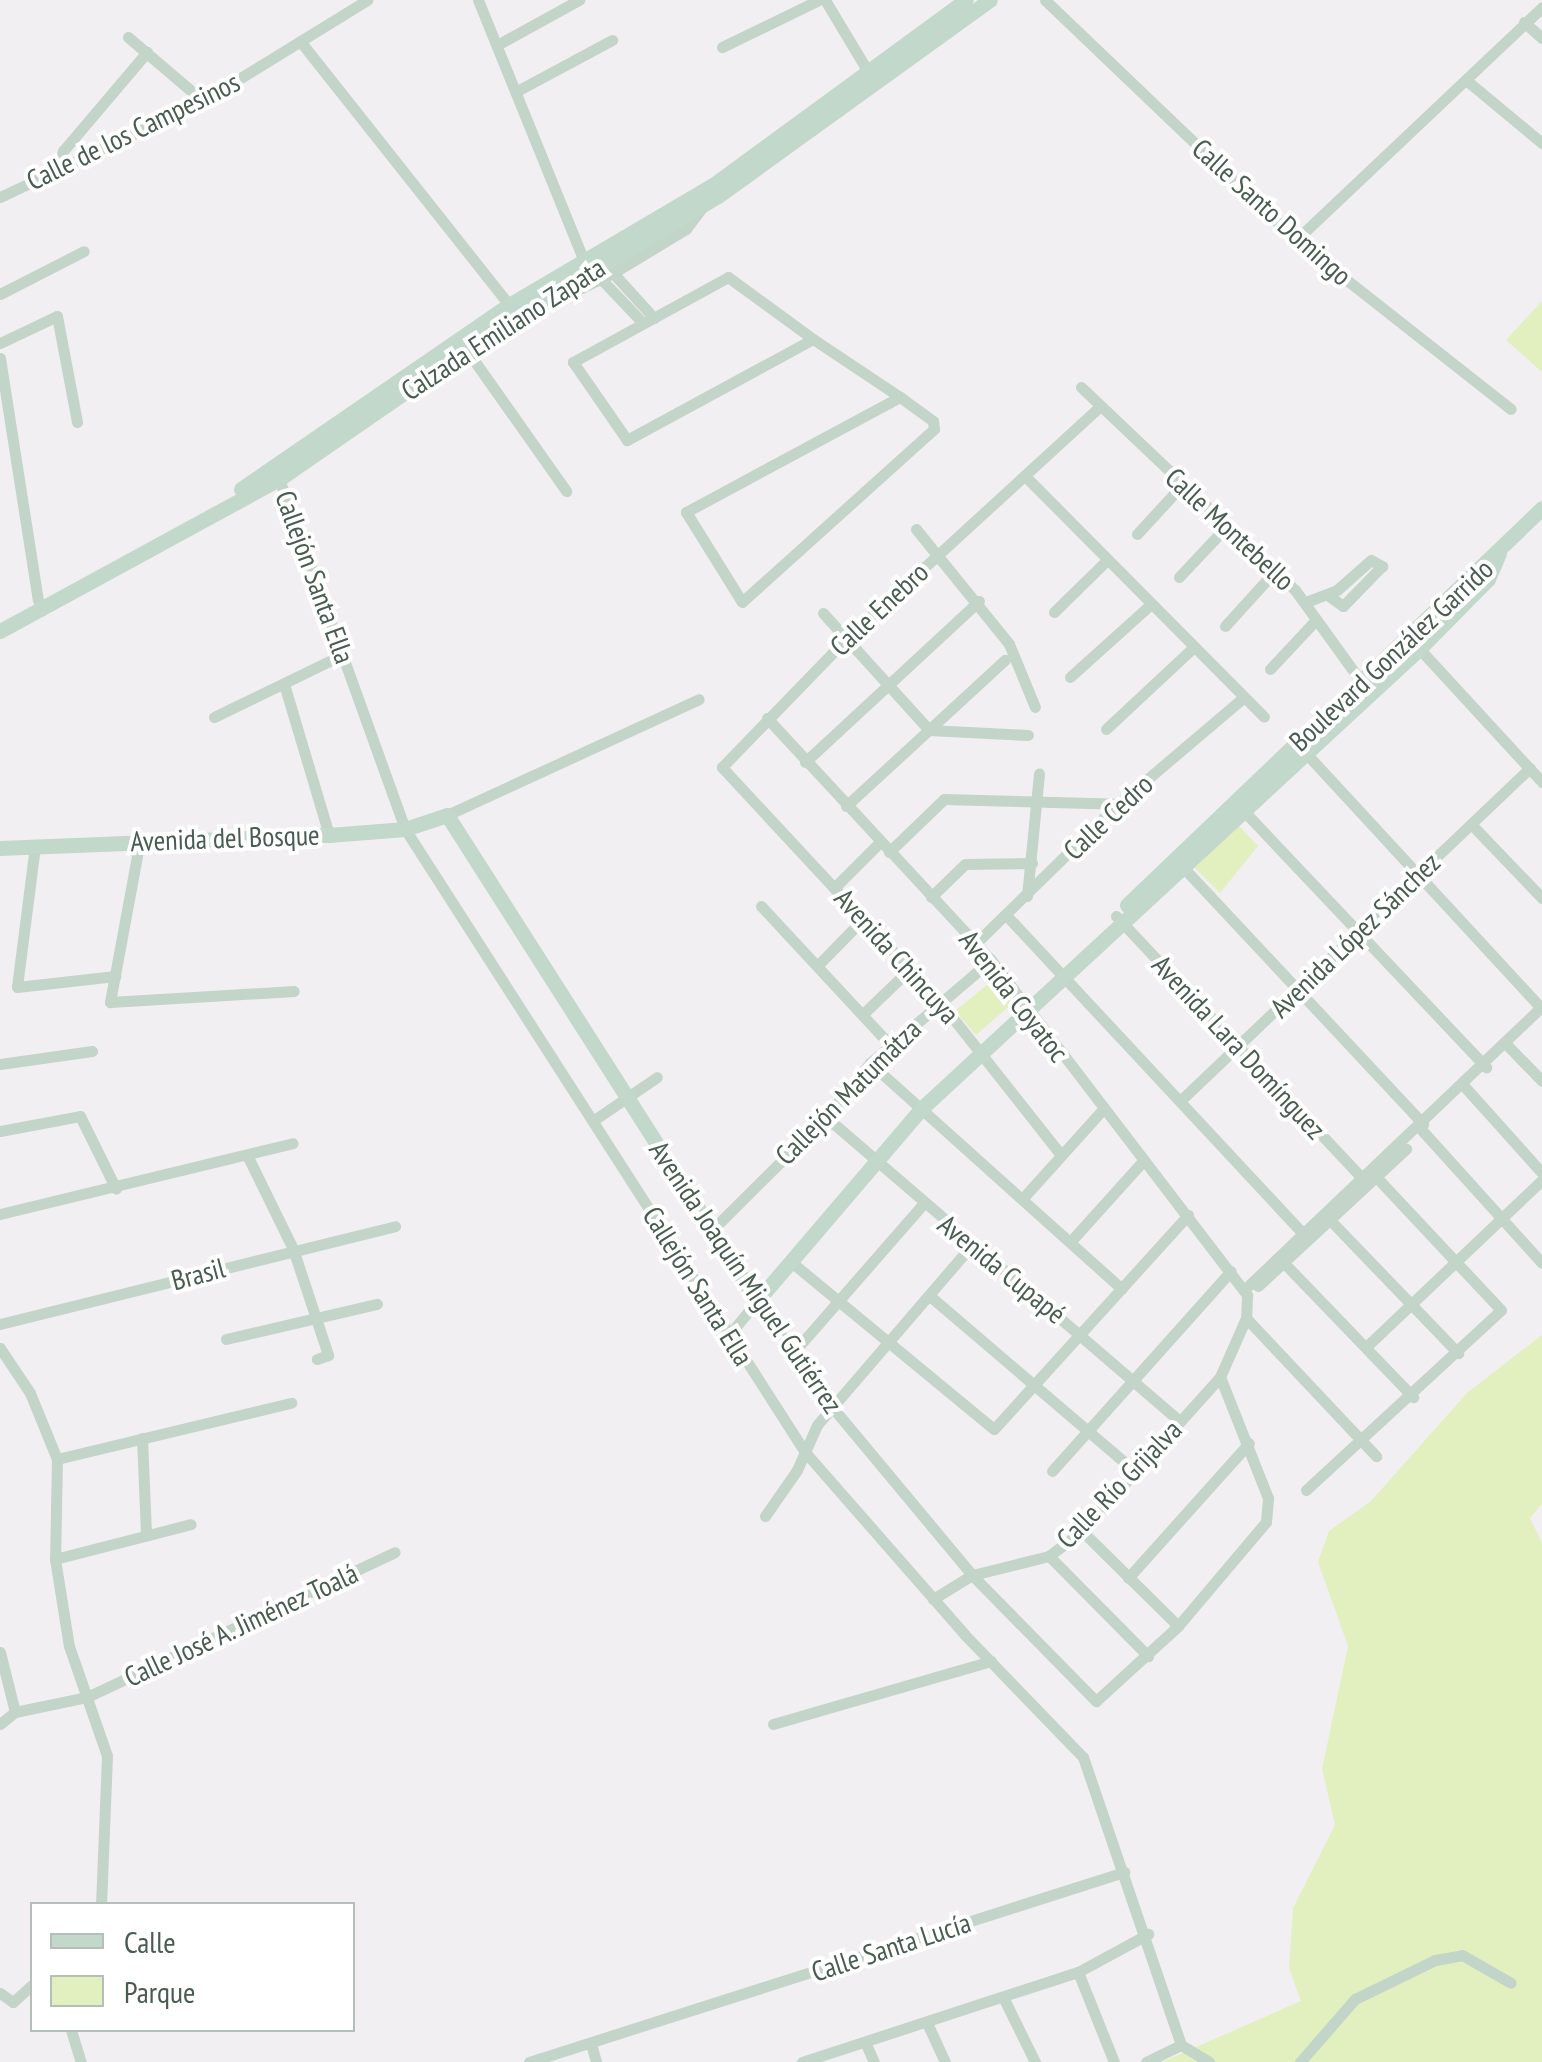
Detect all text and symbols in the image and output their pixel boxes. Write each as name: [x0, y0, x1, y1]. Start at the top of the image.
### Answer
street label: Calle de los Campesinos: [21, 65, 245, 197]
street label: Calle Santo Domingo: [1185, 132, 1359, 292]
street label: Calzada Emiliano Zapata: [395, 251, 611, 407]
street label: Calle Montebello: [1158, 461, 1302, 597]
street label: Callejón Santa Ella: [268, 486, 362, 668]
street label: Boulevard González Garrido: [1282, 552, 1500, 758]
street label: Calle Enebro: [823, 555, 935, 663]
street label: Calle Cedro: [1056, 767, 1160, 867]
street label: Avenida del Bosque: [130, 818, 320, 858]
street label: Avenida López Sánchez: [1263, 845, 1447, 1025]
street label: Avenida Chincuya: [828, 882, 966, 1030]
street label: Avenida Coyatoc: [952, 924, 1076, 1068]
street label: Avenida Lara Domínguez: [1145, 948, 1333, 1146]
street label: Callejón Matumátza: [768, 1012, 928, 1172]
street label: Avenida Joaquín Miguel Gutiérrez: [642, 1134, 850, 1420]
street label: Callejón Santa Ella: [636, 1200, 760, 1372]
street label: Avenida Cupapé: [932, 1207, 1072, 1331]
street label: Brasil: [168, 1251, 228, 1297]
street label: Calle Río Grijalva: [1050, 1413, 1188, 1555]
street label: Calle José A. Jiménez Toalá: [117, 1555, 365, 1695]
legend: [30, 1902, 355, 2032]
street label: Calle Santa Lucía: [807, 1906, 975, 1988]
text: Calle: [124, 1922, 176, 1961]
text: Parque: [124, 1972, 195, 2011]

